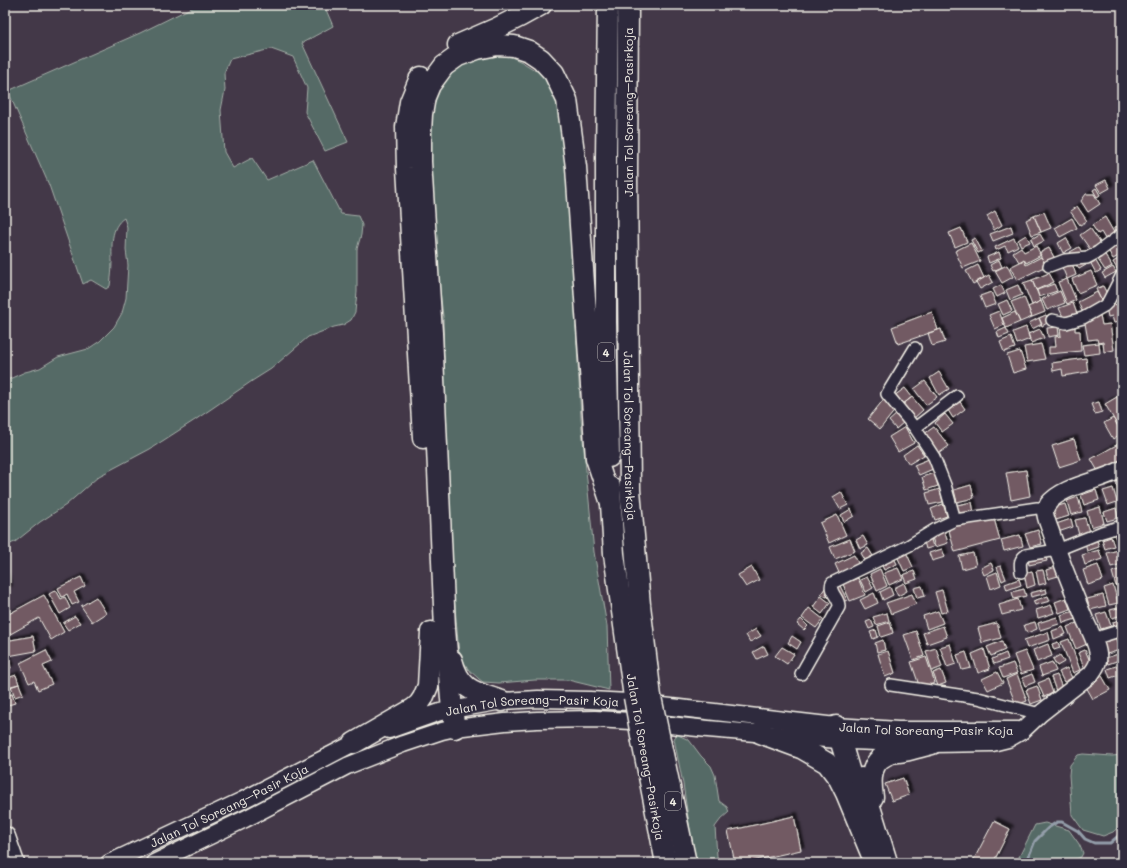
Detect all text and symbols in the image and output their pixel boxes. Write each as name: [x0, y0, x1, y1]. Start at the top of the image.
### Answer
street label: Jalan Tol Soreang–Pasirkoja: [620, 27, 636, 197]
road number: 4: [598, 343, 614, 361]
street label: Jalan Tol Soreang–Pasirkoja: [621, 351, 641, 521]
street label: Jalan Tol Soreang–Pasirkoja: [623, 672, 669, 842]
street label: Jalan Tol Soreang–Pasir Koja: [444, 691, 619, 719]
street label: Jalan Tol Soreang–Pasir Koja: [839, 718, 1013, 738]
street label: Jalan Tol Soreang–Pasir Koja: [147, 760, 311, 851]
road number: 4: [665, 792, 681, 810]

